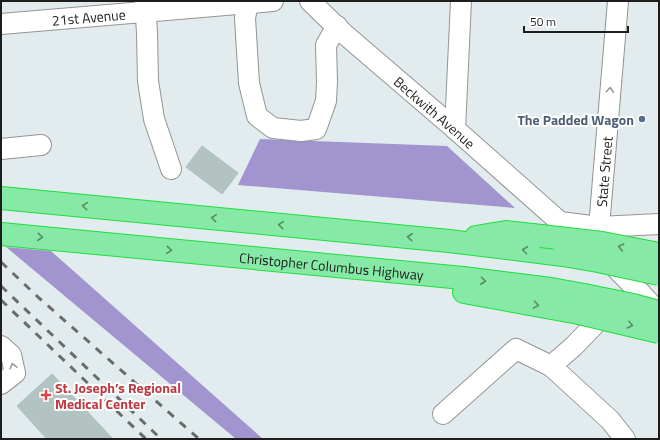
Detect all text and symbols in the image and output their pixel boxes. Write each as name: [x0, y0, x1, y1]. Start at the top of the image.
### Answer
street label: 21st Avenue: [51, 3, 126, 30]
scale bar: [524, 8, 628, 34]
text: 50 m: [530, 12, 556, 31]
street label: Beckwith Avenue: [390, 71, 480, 153]
one-way arrow: [606, 87, 615, 93]
place label: The Padded Wagon: [517, 109, 634, 130]
marker: The Padded Wagon: [637, 114, 647, 124]
street label: State Street: [590, 135, 617, 208]
one-way arrow: [82, 202, 88, 211]
one-way arrow: [211, 214, 217, 223]
one-way arrow: [278, 220, 284, 229]
one-way arrow: [37, 233, 43, 242]
one-way arrow: [407, 233, 413, 242]
one-way arrow: [618, 243, 624, 252]
one-way arrow: [166, 245, 172, 254]
street label: Christopher Columbus Highway: [238, 246, 425, 285]
one-way arrow: [522, 246, 528, 255]
one-way arrow: [480, 276, 486, 285]
one-way arrow: [533, 300, 539, 309]
one-way arrow: [627, 320, 634, 329]
one-way arrow: [10, 363, 18, 369]
place label: St. Joseph’s Regional Medical Center: [55, 377, 181, 414]
marker: St. Joseph’s Regional Medical Center: [40, 389, 52, 401]

